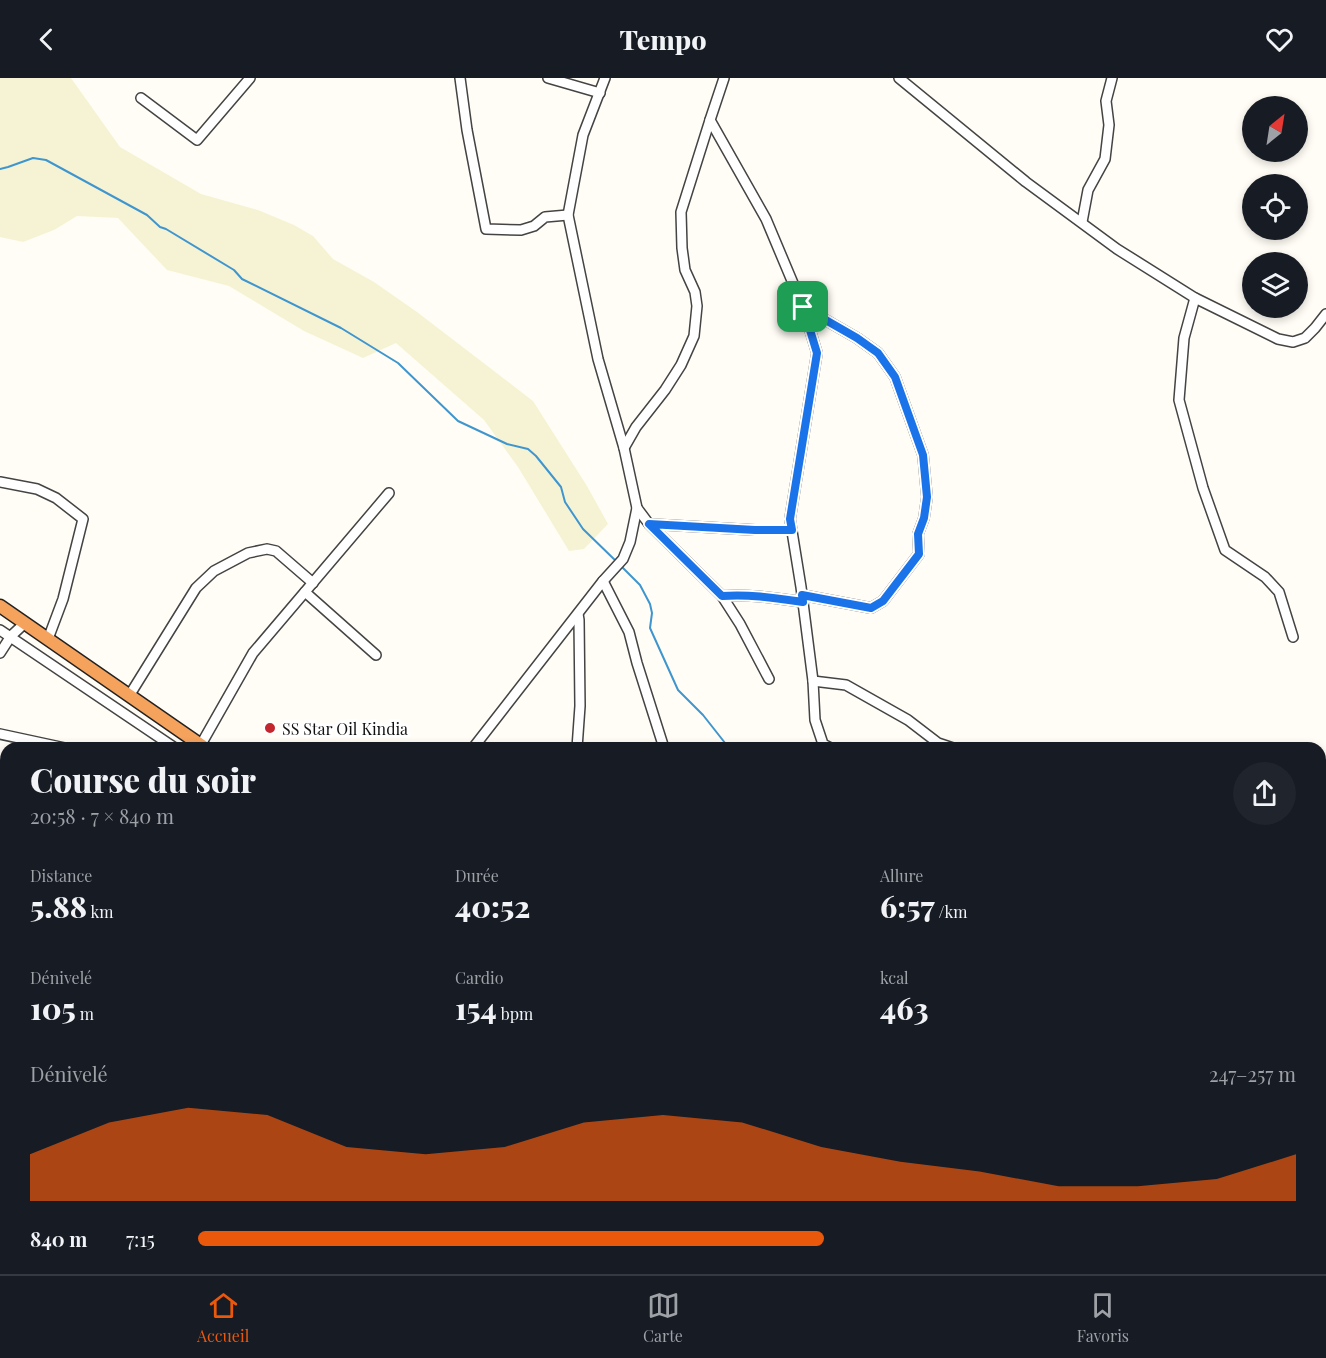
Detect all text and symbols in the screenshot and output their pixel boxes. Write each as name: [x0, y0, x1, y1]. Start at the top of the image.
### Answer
text: Tempo: [619, 21, 707, 57]
icon: back: [30, 23, 63, 56]
icon: heart: [1263, 23, 1296, 56]
north arrow: [1242, 96, 1308, 162]
map controls: [1242, 96, 1308, 318]
button: locate: [1242, 174, 1308, 240]
button: layers: [1242, 252, 1308, 318]
pin: [777, 281, 828, 332]
icon: arrive: [786, 290, 819, 323]
place label: SS Star Oil Kindia: [282, 718, 408, 739]
marker: SS Star Oil Kindia: [263, 721, 277, 735]
text: Course du soir: [30, 757, 256, 801]
button: share: [1233, 762, 1296, 825]
text: 20:58 · 7 × 840 m: [30, 802, 174, 829]
text: Distance: [30, 865, 92, 886]
text: Durée: [455, 865, 499, 886]
text: Allure: [880, 865, 923, 886]
text: 5.88: [30, 886, 87, 926]
text: 40:52: [455, 886, 530, 926]
text: 6:57: [880, 886, 935, 926]
text: km: [87, 901, 113, 922]
text: /km: [935, 901, 968, 922]
text: Dénivelé: [30, 967, 92, 988]
text: Cardio: [455, 967, 504, 988]
text: kcal: [880, 967, 909, 988]
text: 105: [30, 988, 76, 1028]
text: 154: [455, 988, 497, 1028]
text: 463: [880, 988, 928, 1028]
text: m: [76, 1003, 94, 1024]
text: bpm: [497, 1003, 533, 1024]
text: Dénivelé: [30, 1060, 108, 1087]
text: 247–257 m: [1209, 1060, 1296, 1087]
text: 840 m: [30, 1225, 87, 1252]
text: 7:15: [126, 1225, 155, 1252]
tab: Accueil: [197, 1289, 249, 1346]
tab: Carte: [643, 1289, 683, 1346]
tab: Favoris: [1077, 1289, 1129, 1346]

